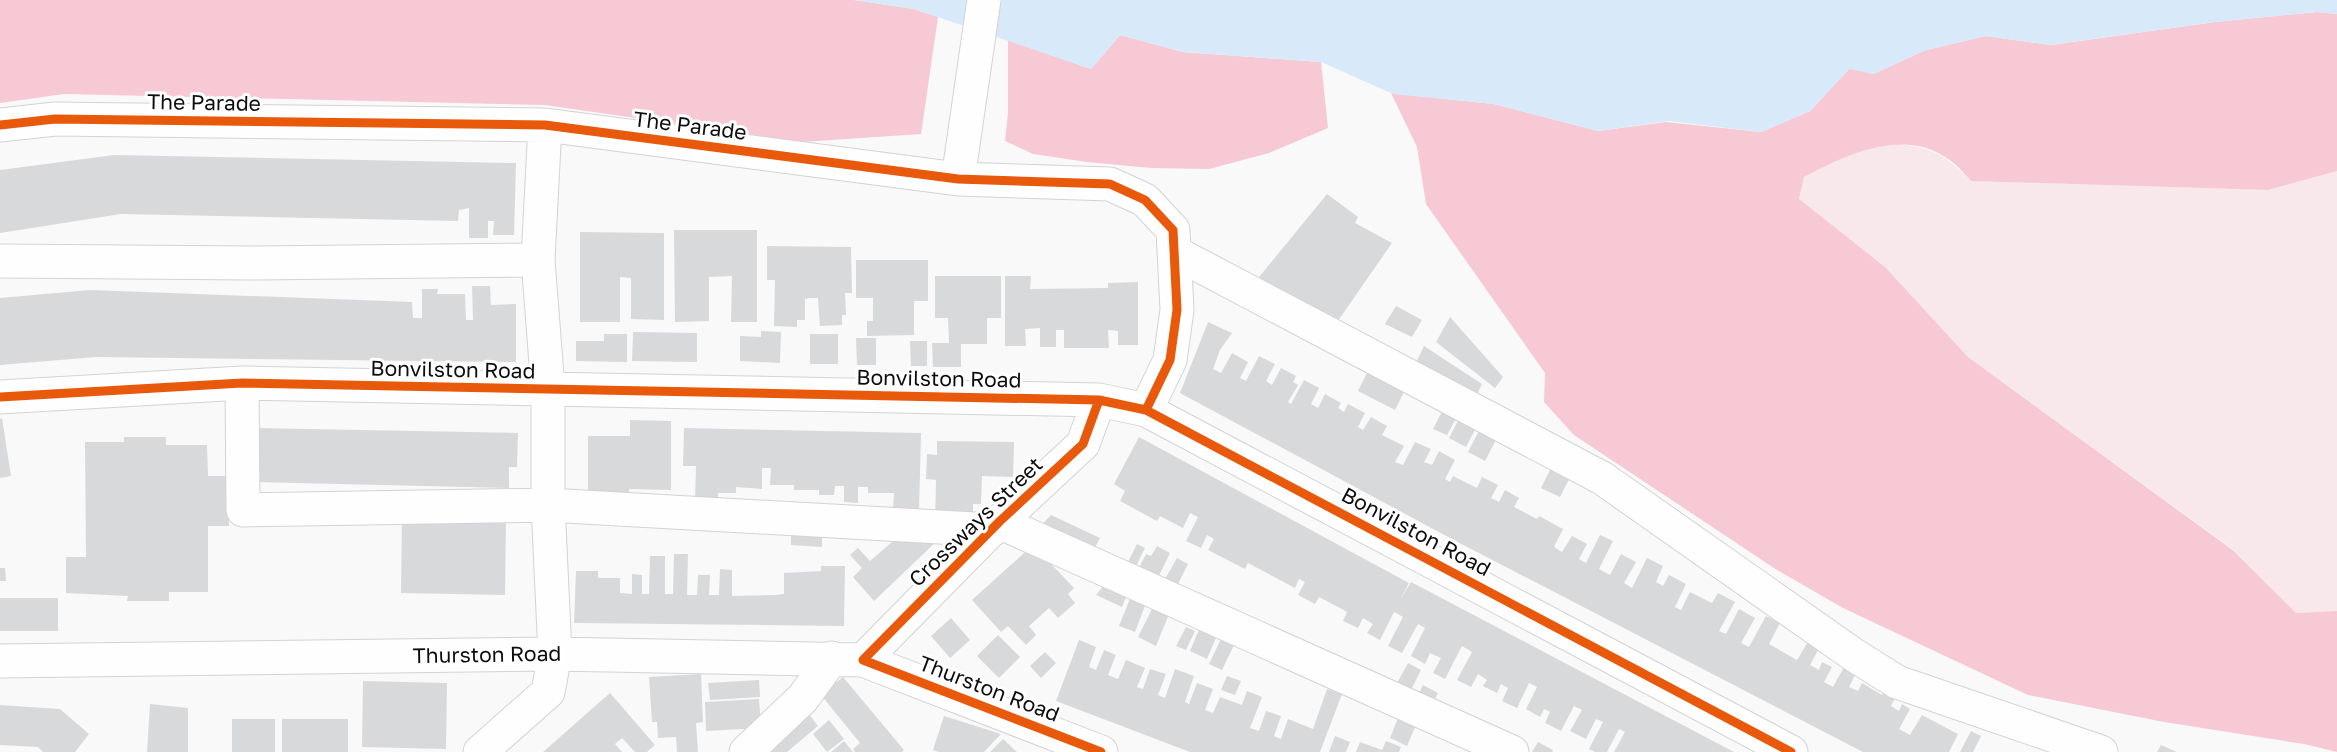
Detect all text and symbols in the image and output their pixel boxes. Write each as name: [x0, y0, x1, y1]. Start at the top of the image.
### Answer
street label: The Parade: [147, 88, 261, 116]
street label: The Parade: [632, 105, 748, 145]
street label: Bonvilston Road: [370, 355, 536, 383]
street label: Bonvilston Road: [856, 364, 1022, 392]
street label: Crossways Street: [903, 451, 1047, 592]
street label: Bonvilston Road: [1338, 481, 1495, 581]
street label: Thurston Road: [412, 640, 561, 668]
street label: Thurston Road: [915, 649, 1063, 727]

